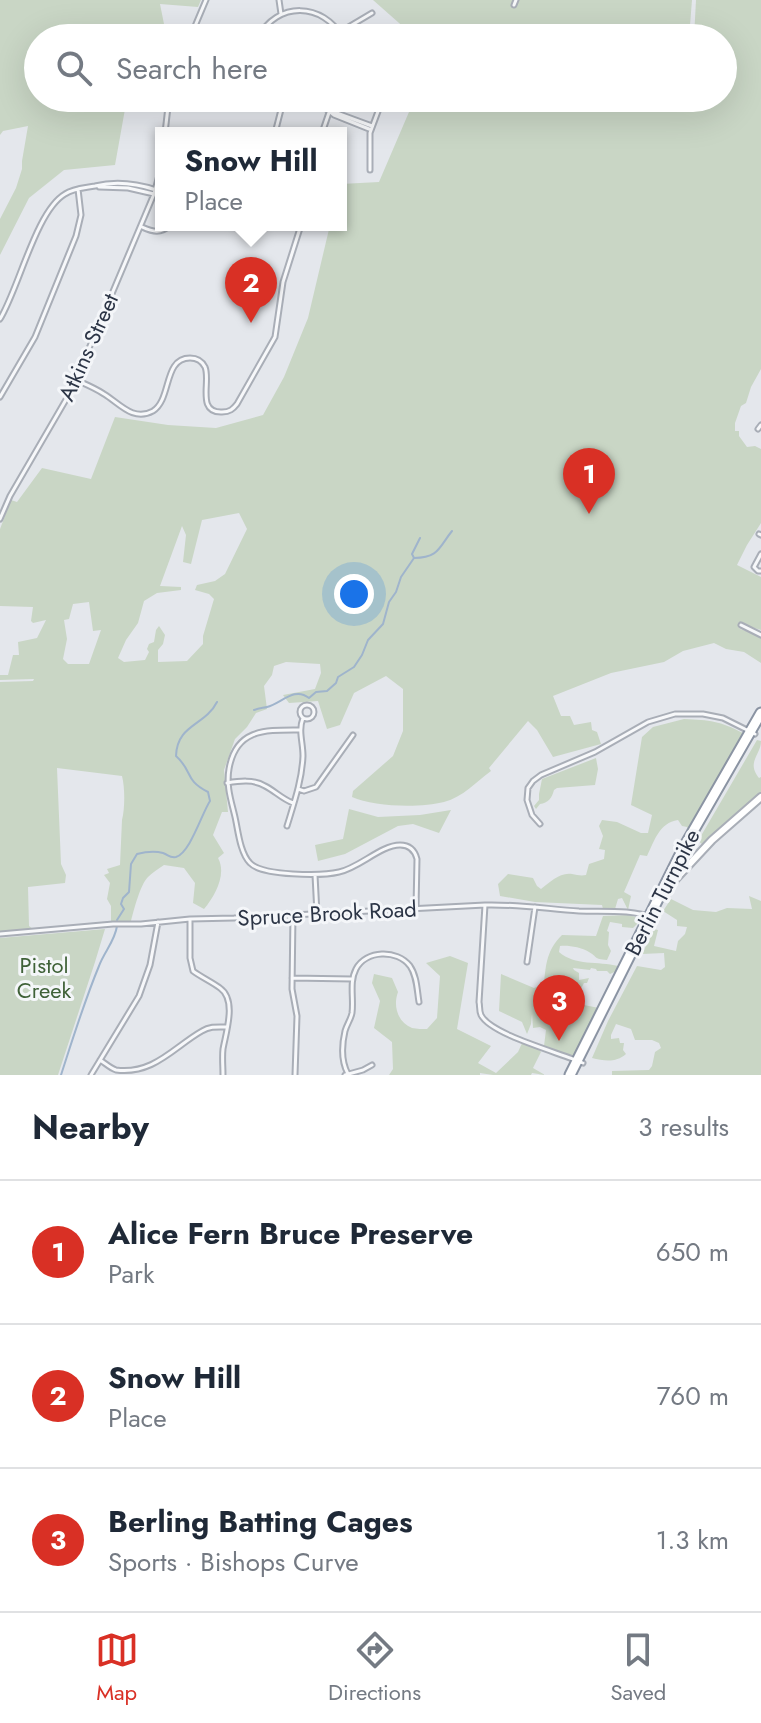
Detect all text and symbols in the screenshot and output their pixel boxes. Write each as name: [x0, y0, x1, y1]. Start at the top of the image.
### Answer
search box: [24, 24, 737, 112]
icon: search: [52, 46, 96, 90]
text: Search here: [116, 47, 268, 90]
popup: [155, 127, 347, 231]
text: Snow Hill: [184, 139, 318, 182]
text: Place: [184, 182, 243, 220]
pin: 2: [225, 257, 277, 323]
street label: Atkins Street: [50, 287, 126, 406]
pin: 1: [563, 448, 615, 514]
your location: [334, 574, 374, 614]
street label: Berlin Turnpike: [616, 823, 708, 961]
street label: Spruce Brook Road: [237, 892, 417, 934]
park label: Pistol Creek: [17, 949, 72, 1006]
pin: 3: [533, 975, 585, 1041]
text: Nearby: [32, 1103, 149, 1152]
text: 3 results: [638, 1108, 729, 1146]
text: Alice Fern Bruce Preserve: [108, 1212, 473, 1255]
text: 1: [51, 1233, 65, 1271]
text: 650 m: [656, 1233, 729, 1271]
text: Park: [108, 1255, 154, 1293]
text: Snow Hill: [108, 1356, 241, 1399]
text: 2: [49, 1377, 67, 1415]
text: 760 m: [657, 1377, 729, 1415]
text: Place: [108, 1399, 167, 1437]
text: Berling Batting Cages: [108, 1500, 413, 1543]
text: 3: [50, 1521, 66, 1559]
text: 1.3 km: [656, 1521, 729, 1559]
text: Sports · Bishops Curve: [108, 1543, 359, 1581]
tab: Map: [95, 1628, 139, 1708]
tab: Directions: [328, 1628, 421, 1708]
tab: Saved: [611, 1628, 666, 1708]

